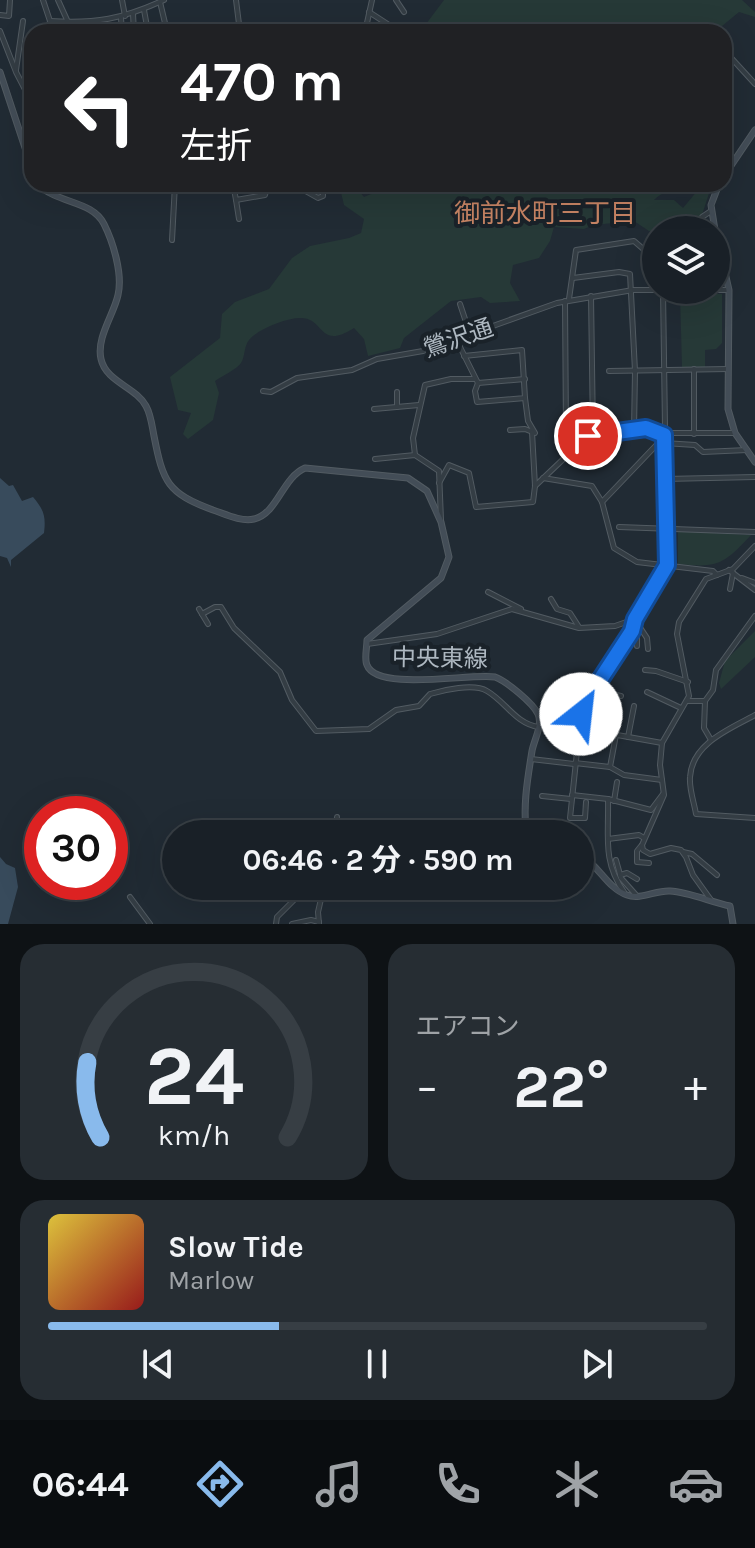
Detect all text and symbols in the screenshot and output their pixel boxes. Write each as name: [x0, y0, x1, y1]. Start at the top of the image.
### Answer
text: 470 m: [180, 49, 344, 114]
icon: left: [48, 56, 152, 160]
text: 左折: [180, 125, 252, 167]
district label: 御前水町三丁目: [454, 198, 636, 229]
map controls: [642, 216, 730, 304]
button: layers: [642, 216, 730, 304]
street label: 鶯沢通: [419, 313, 497, 363]
pin: [554, 402, 622, 470]
icon: arrive: [566, 414, 610, 458]
street label: 中央東線: [392, 643, 488, 673]
position arrow: [539, 672, 623, 756]
speed limit sign: 30: [24, 796, 128, 900]
text: 06:46 · 2 分 · 590 m: [242, 842, 514, 878]
text: エアコン: [416, 1011, 520, 1042]
text: 24: [144, 1028, 244, 1125]
text: 22°: [513, 1052, 609, 1122]
text: −: [416, 1061, 439, 1112]
text: +: [684, 1061, 707, 1112]
text: km/h: [158, 1119, 230, 1152]
text: Slow Tide: [168, 1229, 304, 1265]
text: Marlow: [168, 1265, 254, 1296]
icon: previous: [136, 1342, 180, 1386]
icon: pause: [355, 1342, 399, 1386]
icon: next: [575, 1342, 619, 1386]
icon: directions: [192, 1456, 248, 1512]
icon: music: [311, 1456, 367, 1512]
icon: phone: [430, 1456, 486, 1512]
icon: climate: [549, 1456, 605, 1512]
icon: car: [668, 1456, 724, 1512]
text: 06:44: [31, 1463, 129, 1505]

